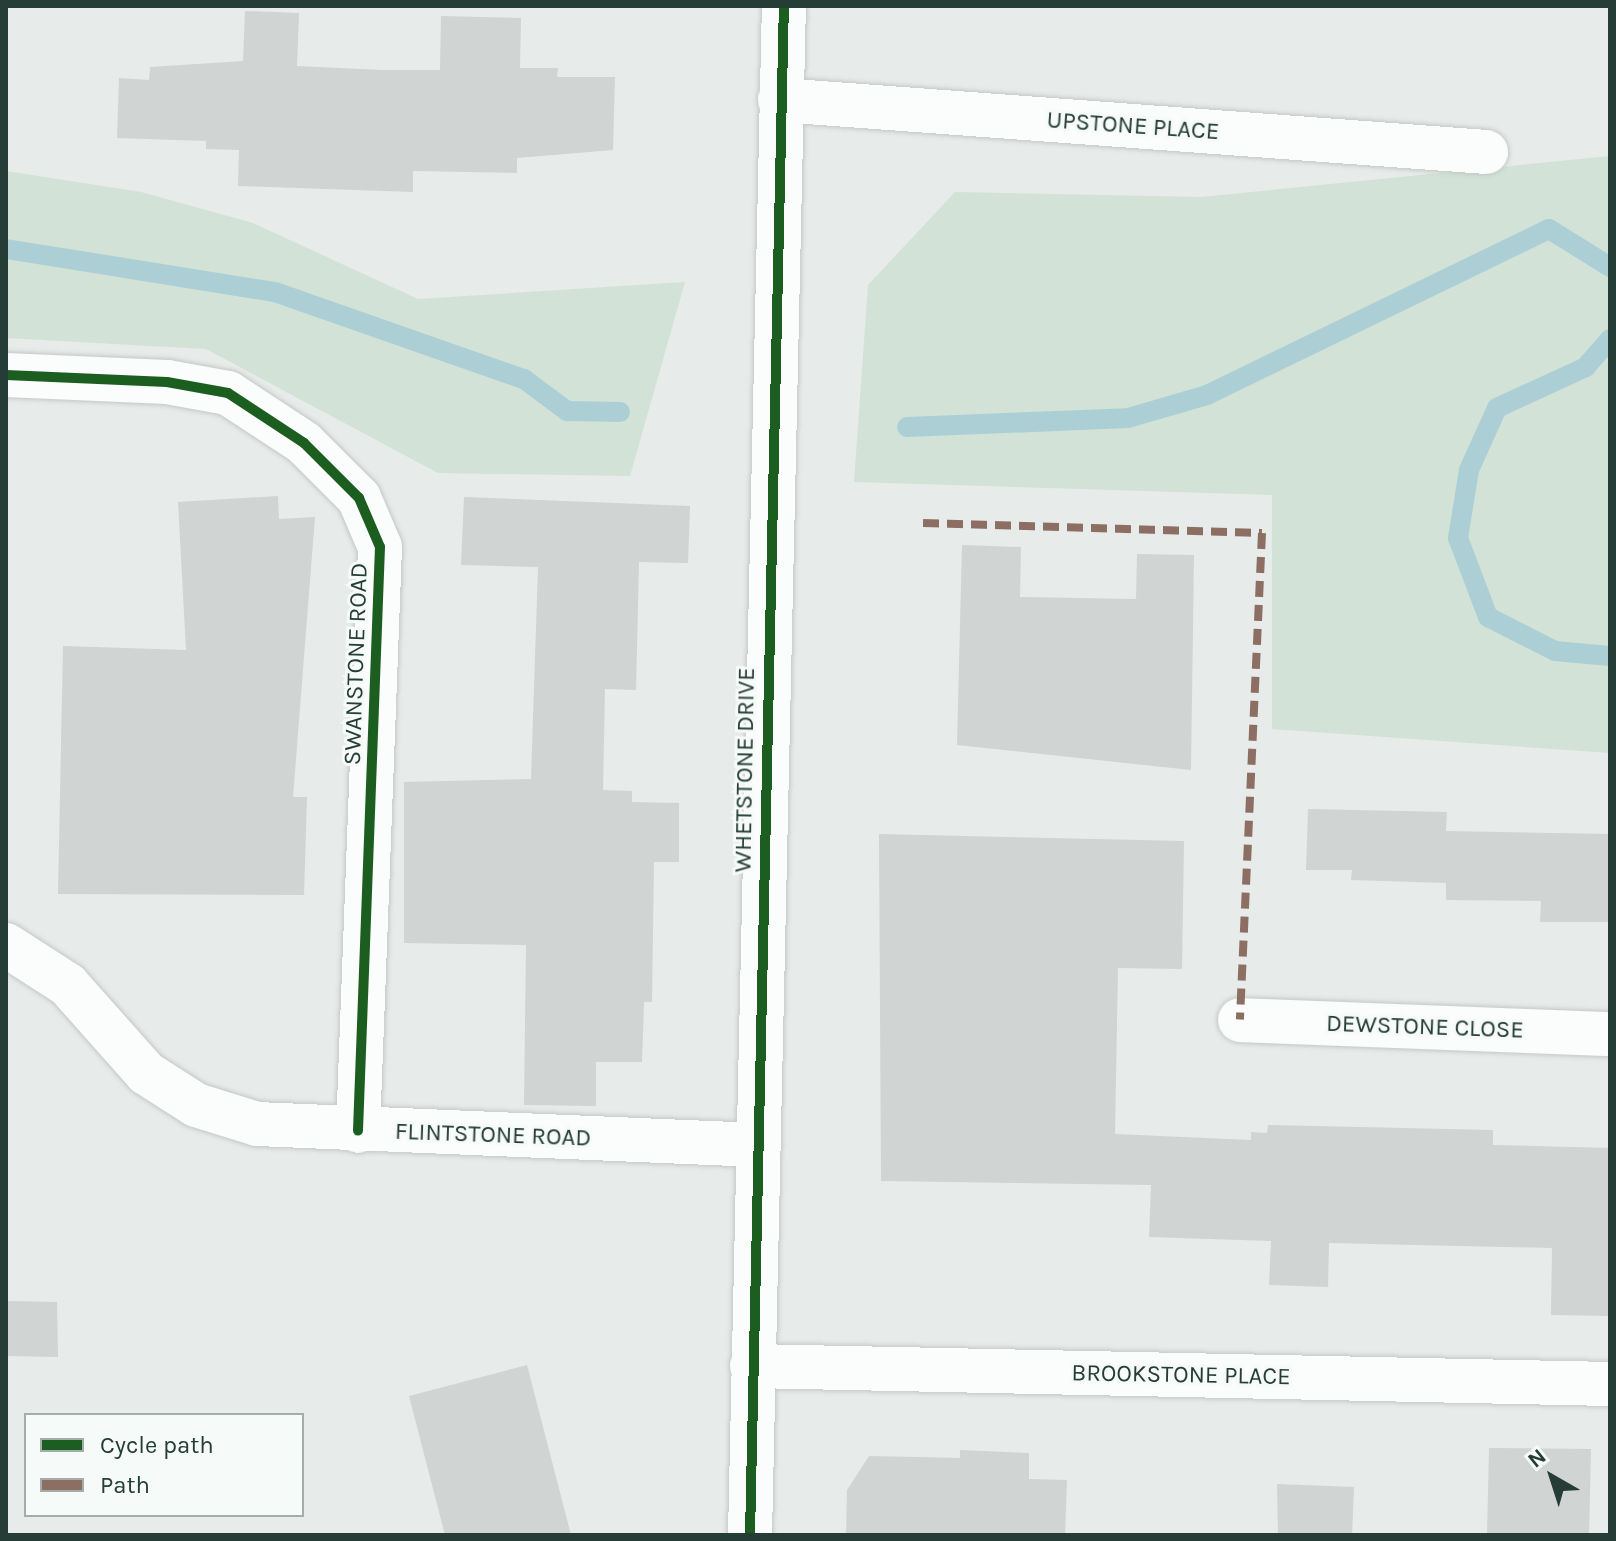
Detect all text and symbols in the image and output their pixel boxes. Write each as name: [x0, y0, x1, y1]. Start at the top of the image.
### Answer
street label: UPSTONE PLACE: [1046, 106, 1220, 146]
street label: SWANSTONE ROAD: [338, 562, 374, 766]
street label: WHETSTONE DRIVE: [729, 667, 761, 873]
street label: DEWSTONE CLOSE: [1326, 1009, 1524, 1045]
street label: FLINTSTONE ROAD: [394, 1117, 592, 1153]
street label: BROOKSTONE PLACE: [1071, 1359, 1291, 1391]
legend: [24, 1413, 304, 1517]
text: Cycle path: [100, 1431, 214, 1459]
north arrow: [1512, 1437, 1592, 1517]
text: N: [1523, 1443, 1551, 1473]
text: Path: [100, 1471, 150, 1499]

